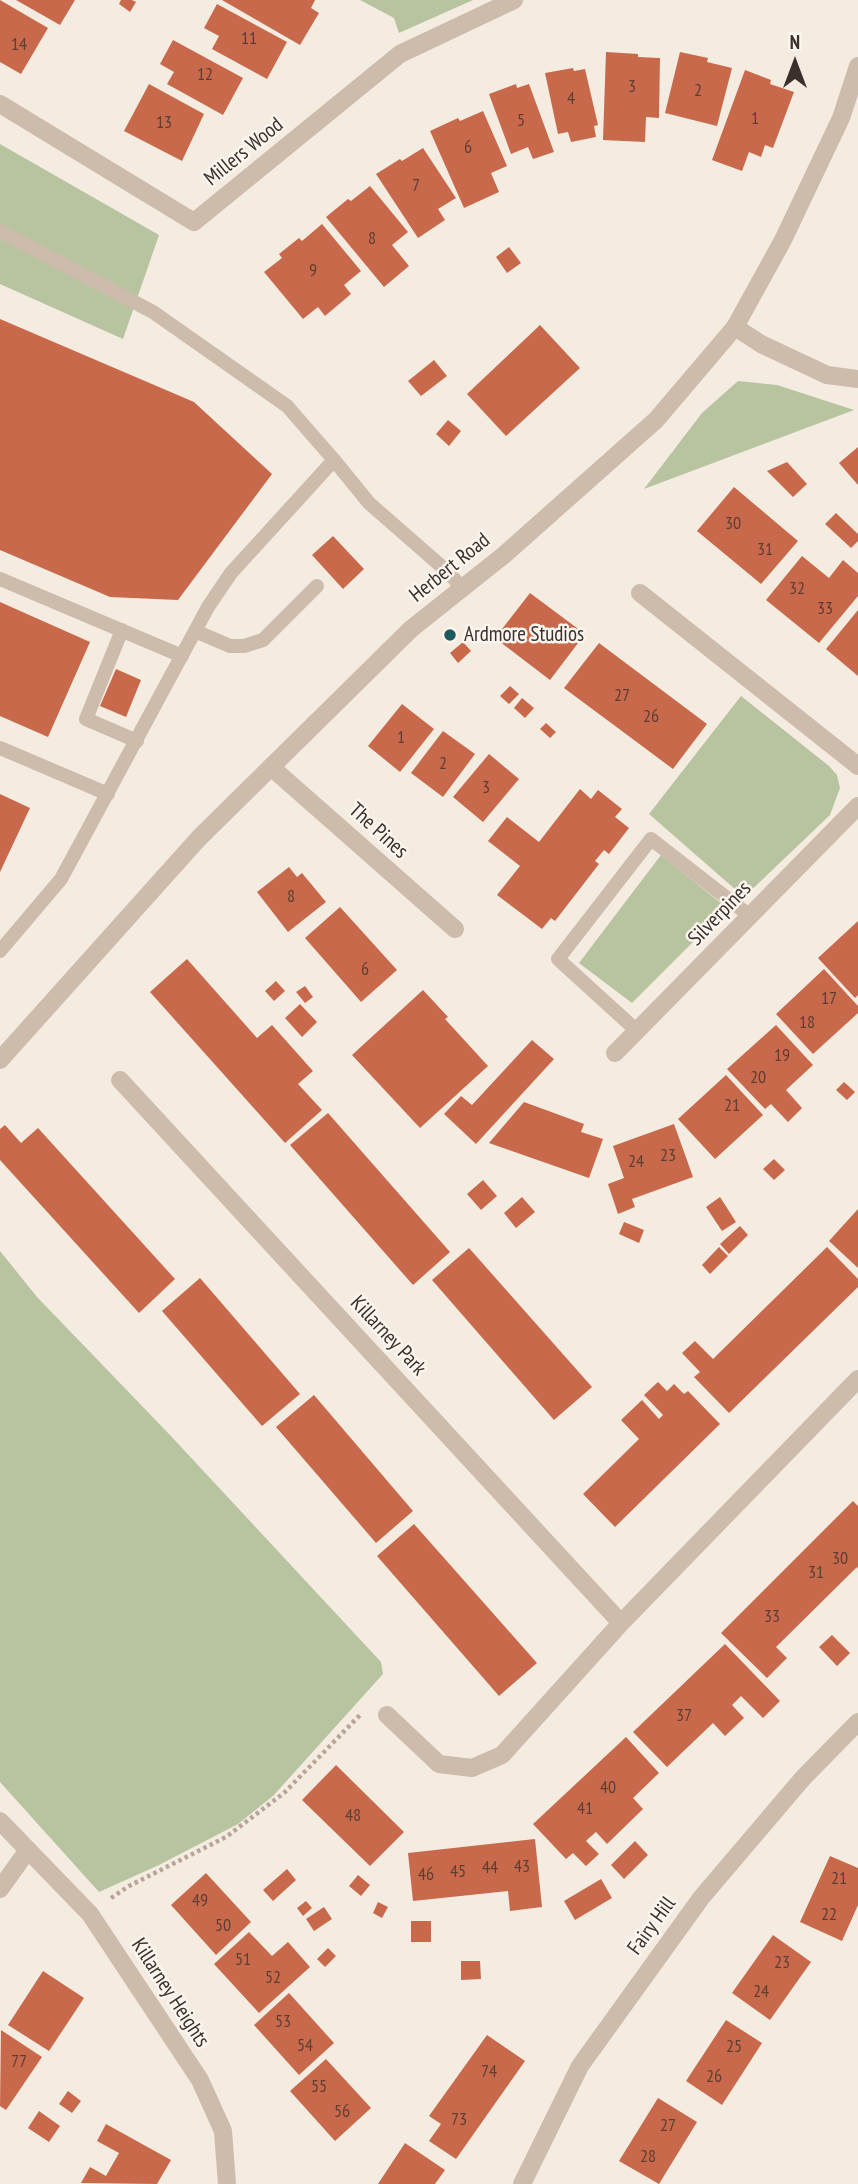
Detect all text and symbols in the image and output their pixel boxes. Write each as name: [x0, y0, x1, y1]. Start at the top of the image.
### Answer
house number: 11: [241, 28, 257, 50]
north arrow: [760, 28, 830, 98]
text: N: [790, 30, 800, 54]
house number: 14: [11, 34, 27, 56]
house number: 12: [197, 64, 213, 86]
house number: 3: [628, 76, 636, 98]
house number: 2: [694, 80, 702, 102]
house number: 4: [567, 88, 575, 110]
house number: 1: [751, 108, 759, 130]
house number: 5: [517, 110, 525, 132]
house number: 13: [156, 112, 172, 134]
street label: Millers Wood: [199, 113, 289, 191]
house number: 6: [464, 137, 472, 159]
house number: 7: [412, 175, 420, 197]
house number: 8: [368, 228, 376, 250]
house number: 9: [309, 260, 317, 282]
house number: 30: [725, 513, 741, 535]
street label: Herbert Road: [405, 528, 495, 608]
house number: 31: [757, 539, 773, 561]
house number: 32: [789, 578, 805, 600]
house number: 33: [817, 598, 833, 620]
place label: Ardmore Studios: [464, 622, 584, 648]
marker: Ardmore Studios: [442, 627, 458, 643]
house number: 27: [614, 685, 630, 707]
house number: 26: [643, 706, 659, 728]
house number: 1: [397, 727, 405, 749]
house number: 2: [439, 753, 447, 775]
house number: 3: [482, 777, 490, 799]
street label: The Pines: [343, 798, 413, 864]
street label: Silverpines: [683, 877, 757, 951]
house number: 8: [287, 886, 295, 908]
house number: 6: [361, 959, 369, 981]
house number: 17: [821, 988, 837, 1010]
house number: 18: [799, 1012, 815, 1034]
house number: 19: [774, 1045, 790, 1067]
house number: 20: [750, 1067, 766, 1089]
house number: 21: [724, 1095, 740, 1117]
house number: 23: [660, 1145, 676, 1167]
house number: 24: [628, 1151, 644, 1173]
street label: Killarney Park: [345, 1291, 431, 1381]
house number: 30: [832, 1548, 848, 1570]
house number: 31: [808, 1562, 824, 1584]
house number: 33: [764, 1606, 780, 1628]
house number: 37: [676, 1705, 692, 1727]
house number: 40: [600, 1777, 616, 1799]
house number: 41: [577, 1798, 593, 1820]
house number: 48: [345, 1805, 361, 1827]
house number: 43: [514, 1856, 530, 1878]
house number: 44: [482, 1857, 498, 1879]
house number: 45: [450, 1861, 466, 1883]
house number: 46: [418, 1864, 434, 1886]
house number: 21: [831, 1868, 847, 1890]
house number: 49: [192, 1890, 208, 1912]
street label: Fairy Hill: [623, 1892, 681, 1960]
house number: 22: [821, 1904, 837, 1926]
house number: 50: [215, 1915, 231, 1937]
street label: Killarney Heights: [126, 1934, 214, 2052]
house number: 51: [235, 1949, 251, 1971]
house number: 23: [774, 1952, 790, 1974]
house number: 52: [265, 1967, 281, 1989]
house number: 24: [753, 1981, 769, 2003]
house number: 53: [275, 2011, 291, 2033]
house number: 54: [297, 2035, 313, 2057]
house number: 25: [726, 2036, 742, 2058]
house number: 77: [11, 2051, 27, 2073]
house number: 74: [481, 2061, 497, 2083]
house number: 26: [706, 2066, 722, 2088]
house number: 55: [311, 2076, 327, 2098]
house number: 56: [334, 2101, 350, 2123]
house number: 73: [451, 2109, 467, 2131]
house number: 27: [660, 2115, 676, 2137]
house number: 28: [640, 2146, 656, 2168]

